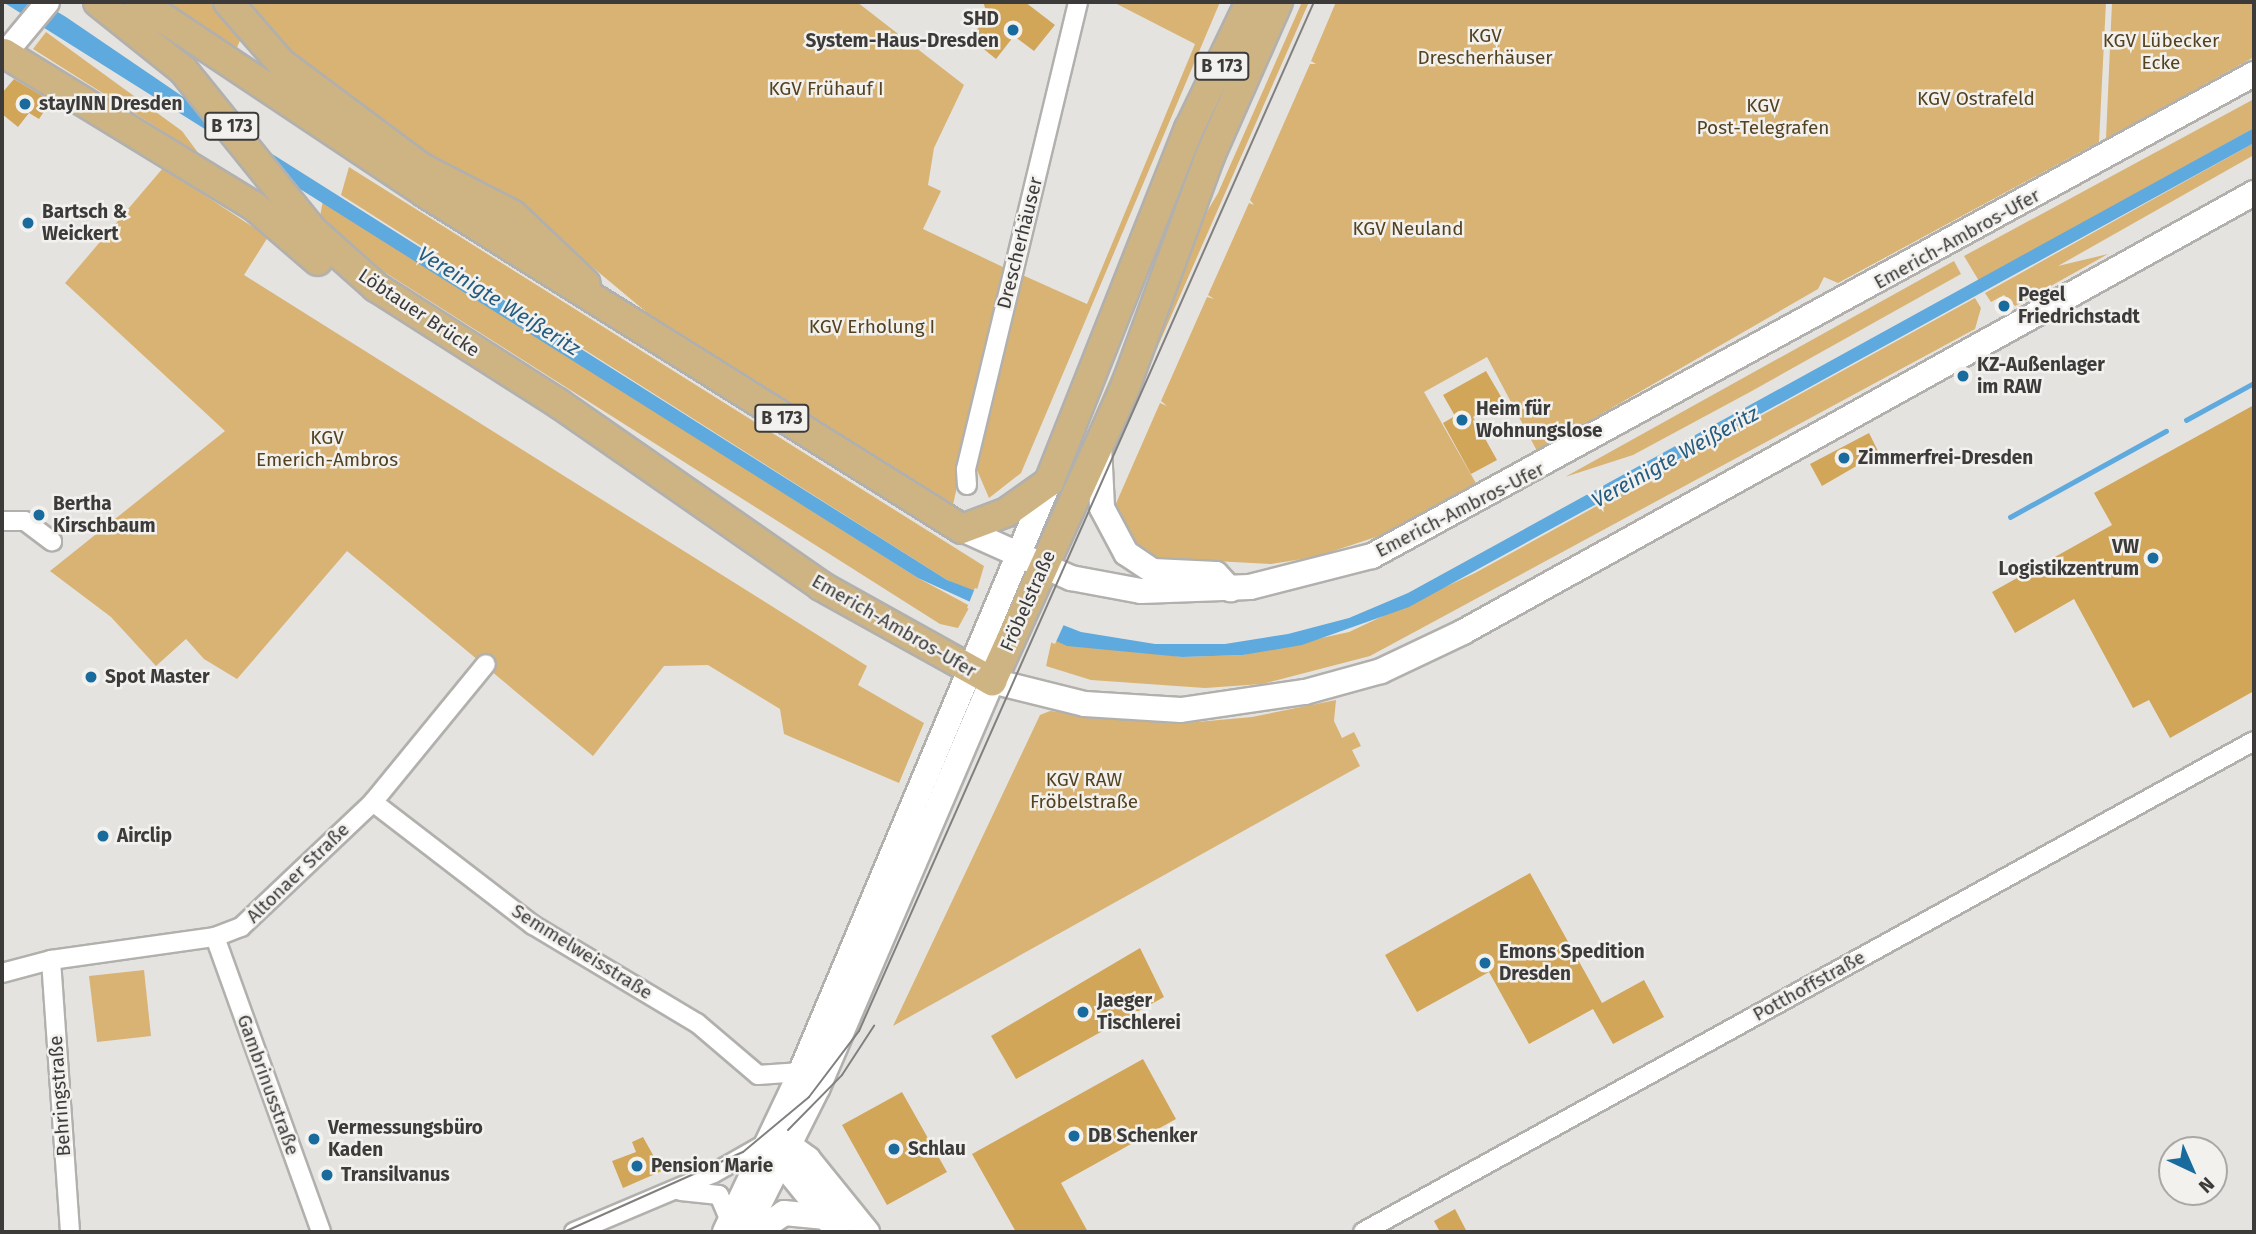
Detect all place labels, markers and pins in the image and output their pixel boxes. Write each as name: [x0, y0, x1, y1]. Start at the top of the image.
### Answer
place label: SHD System-Haus-Dresden: [806, 8, 999, 52]
marker: SHD System-Haus-Dresden: [1005, 22, 1021, 38]
place label: stayINN Dresden: [39, 93, 182, 115]
marker: stayINN Dresden: [17, 96, 33, 112]
place label: Bartsch & Weickert: [42, 201, 127, 245]
marker: Bartsch & Weickert: [20, 215, 36, 231]
place label: Pegel Friedrichstadt: [2018, 284, 2140, 328]
marker: Pegel Friedrichstadt: [1996, 298, 2012, 314]
place label: KZ-Außenlager im RAW: [1977, 354, 2105, 398]
marker: KZ-Außenlager im RAW: [1955, 368, 1971, 384]
place label: Heim für Wohnungslose: [1476, 398, 1603, 442]
marker: Heim für Wohnungslose: [1454, 412, 1470, 428]
place label: Zimmerfrei-Dresden: [1858, 447, 2033, 469]
marker: Zimmerfrei-Dresden: [1836, 450, 1852, 466]
place label: Bertha Kirschbaum: [53, 493, 156, 537]
marker: Bertha Kirschbaum: [31, 507, 47, 523]
place label: VW Logistikzentrum: [1999, 536, 2139, 580]
marker: VW Logistikzentrum: [2145, 550, 2161, 566]
place label: Spot Master: [105, 666, 210, 688]
marker: Spot Master: [83, 669, 99, 685]
place label: Airclip: [117, 825, 172, 847]
marker: Airclip: [95, 828, 111, 844]
place label: Emons Spedition Dresden: [1499, 941, 1645, 985]
marker: Emons Spedition Dresden: [1477, 955, 1493, 971]
place label: Jaeger Tischlerei: [1097, 990, 1181, 1034]
marker: Jaeger Tischlerei: [1075, 1004, 1091, 1020]
place label: Vermessungsbüro Kaden: [328, 1117, 483, 1161]
place label: DB Schenker: [1088, 1125, 1197, 1147]
marker: DB Schenker: [1066, 1128, 1082, 1144]
marker: Vermessungsbüro Kaden: [306, 1131, 322, 1147]
place label: Schlau: [908, 1138, 966, 1160]
marker: Schlau: [886, 1141, 902, 1157]
place label: Pension Marie: [651, 1155, 773, 1177]
marker: Pension Marie: [629, 1158, 645, 1174]
place label: Transilvanus: [341, 1164, 450, 1186]
marker: Transilvanus: [319, 1167, 335, 1183]

